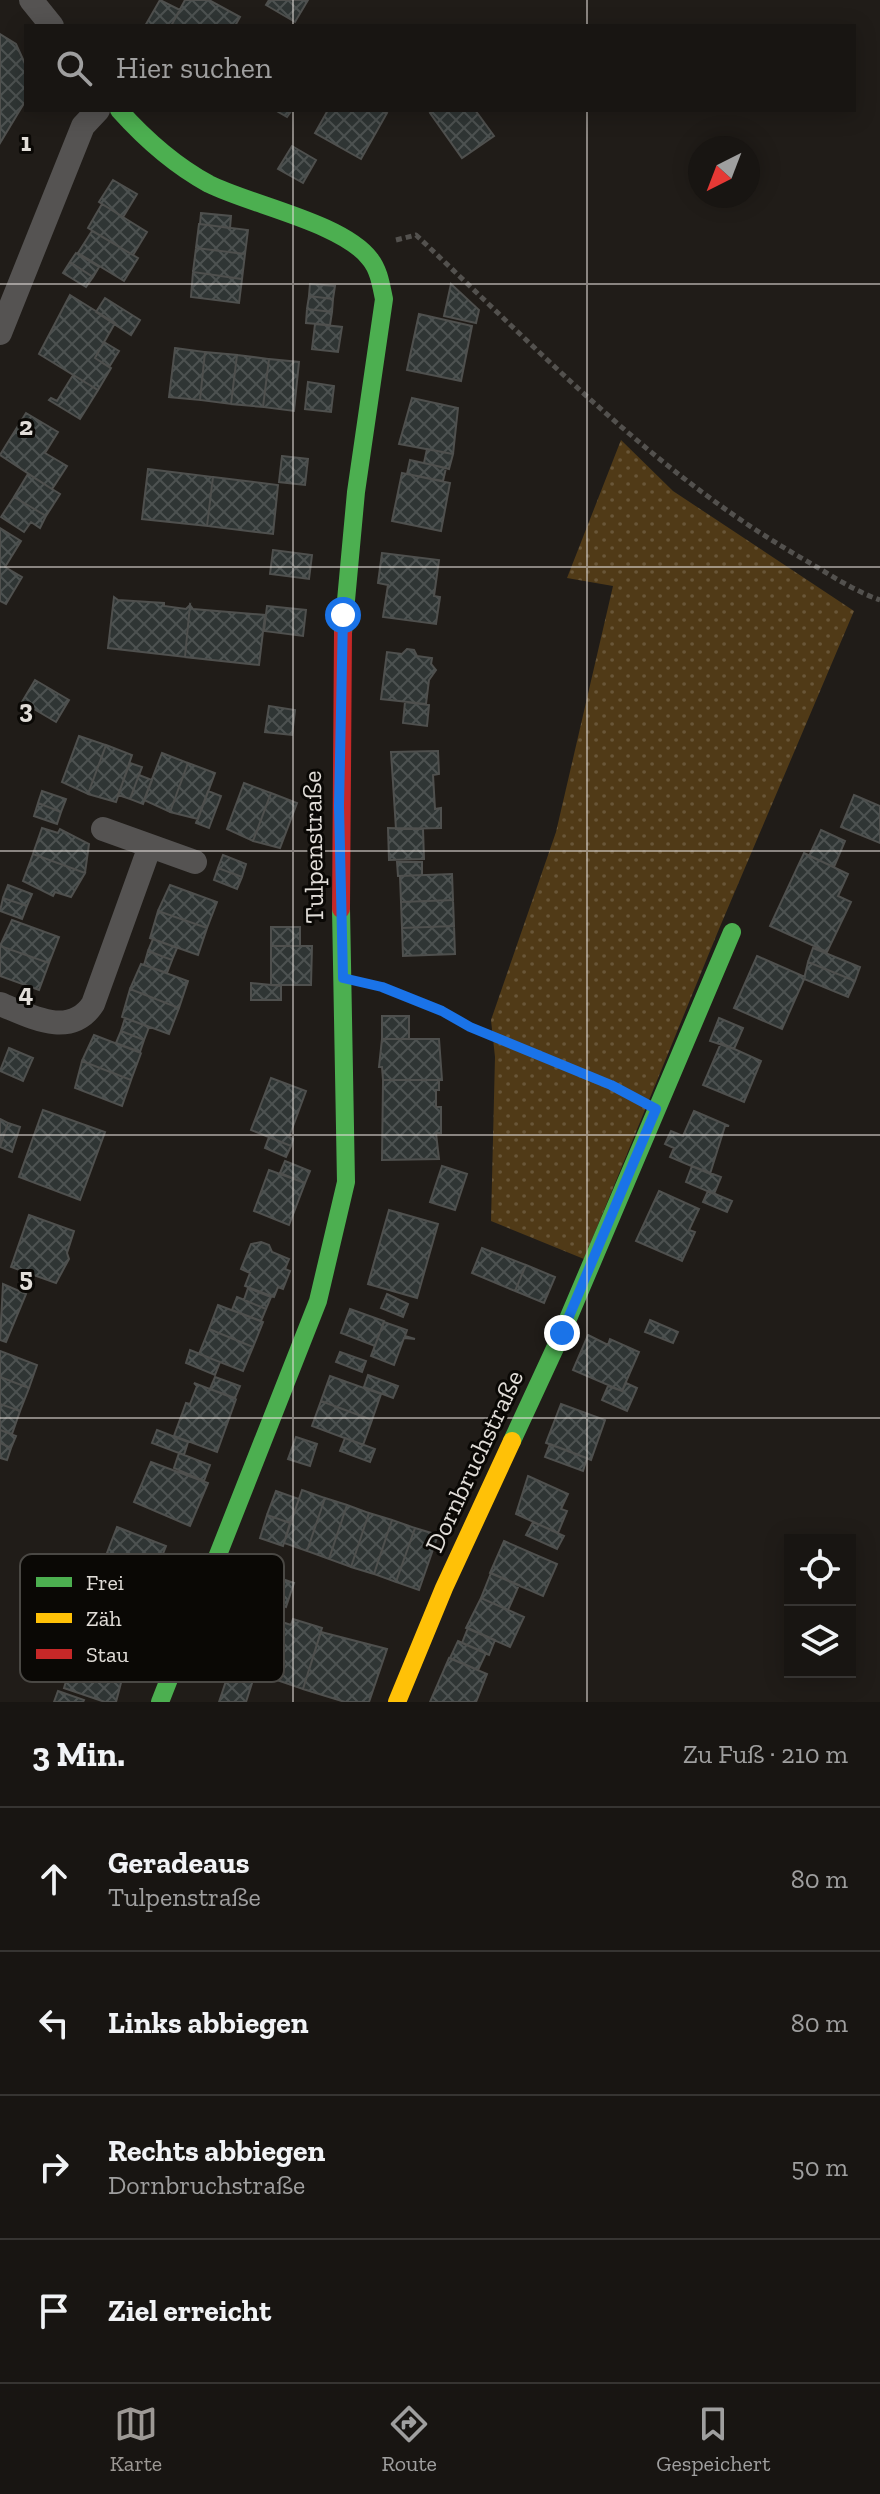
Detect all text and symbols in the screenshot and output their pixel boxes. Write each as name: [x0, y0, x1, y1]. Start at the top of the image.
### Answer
search box: [24, 24, 856, 112]
icon: search: [52, 46, 96, 90]
text: Hier suchen: [116, 50, 272, 86]
text: 1: [21, 126, 32, 158]
north arrow: [688, 136, 760, 208]
text: 2: [19, 410, 33, 442]
route start: [325, 597, 361, 633]
text: 3: [19, 693, 33, 725]
street label: Tulpenstraße: [296, 770, 330, 924]
text: 4: [19, 977, 34, 1009]
text: 5: [19, 1261, 33, 1293]
route end: [544, 1315, 580, 1351]
street label: Dornbruchstraße: [418, 1365, 530, 1557]
map controls: [784, 1534, 856, 1678]
button: locate: [784, 1534, 856, 1606]
legend: [20, 1554, 284, 1682]
text: Frei: [86, 1569, 124, 1596]
text: Zäh: [86, 1605, 122, 1632]
button: layers: [784, 1606, 856, 1678]
text: Stau: [86, 1641, 130, 1668]
text: 3 Min.: [32, 1734, 125, 1775]
text: Zu Fuß · 210 m: [683, 1738, 848, 1770]
text: Geradeaus: [108, 1845, 249, 1881]
icon: ahead: [32, 1857, 76, 1901]
text: 80 m: [791, 1863, 848, 1895]
text: Tulpenstraße: [108, 1881, 261, 1913]
icon: left: [32, 2001, 76, 2045]
text: Links abbiegen: [108, 2005, 309, 2041]
text: 80 m: [791, 2007, 848, 2039]
text: Rechts abbiegen: [108, 2133, 325, 2169]
icon: right: [32, 2145, 76, 2189]
text: 50 m: [791, 2151, 848, 2183]
text: Dornbruchstraße: [108, 2169, 305, 2201]
icon: arrive: [32, 2289, 76, 2333]
text: Ziel erreicht: [108, 2293, 271, 2329]
tab: Karte: [110, 2402, 162, 2477]
tab: Route: [382, 2402, 437, 2477]
tab: Gespeichert: [656, 2402, 770, 2477]

